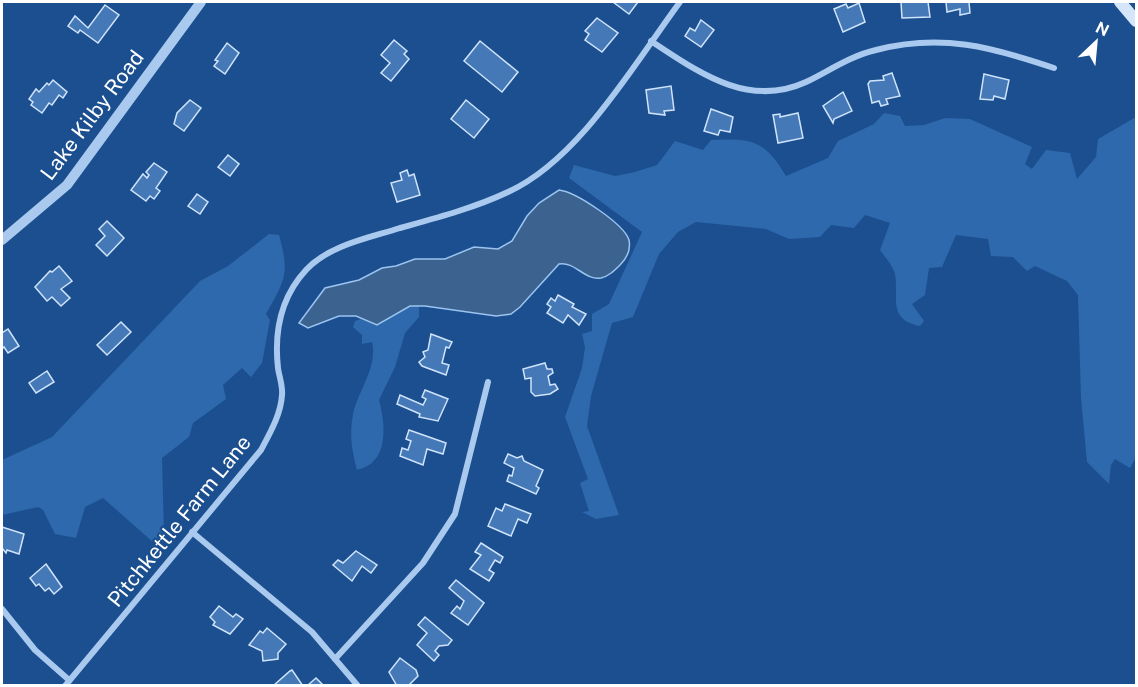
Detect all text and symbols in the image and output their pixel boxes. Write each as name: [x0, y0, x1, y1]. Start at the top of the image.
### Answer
north arrow: [1066, 12, 1126, 72]
text: N: [1093, 18, 1112, 40]
street label: Lake Kilby Road: [35, 45, 149, 185]
street label: Pitchkettle Farm Lane: [102, 430, 256, 612]

